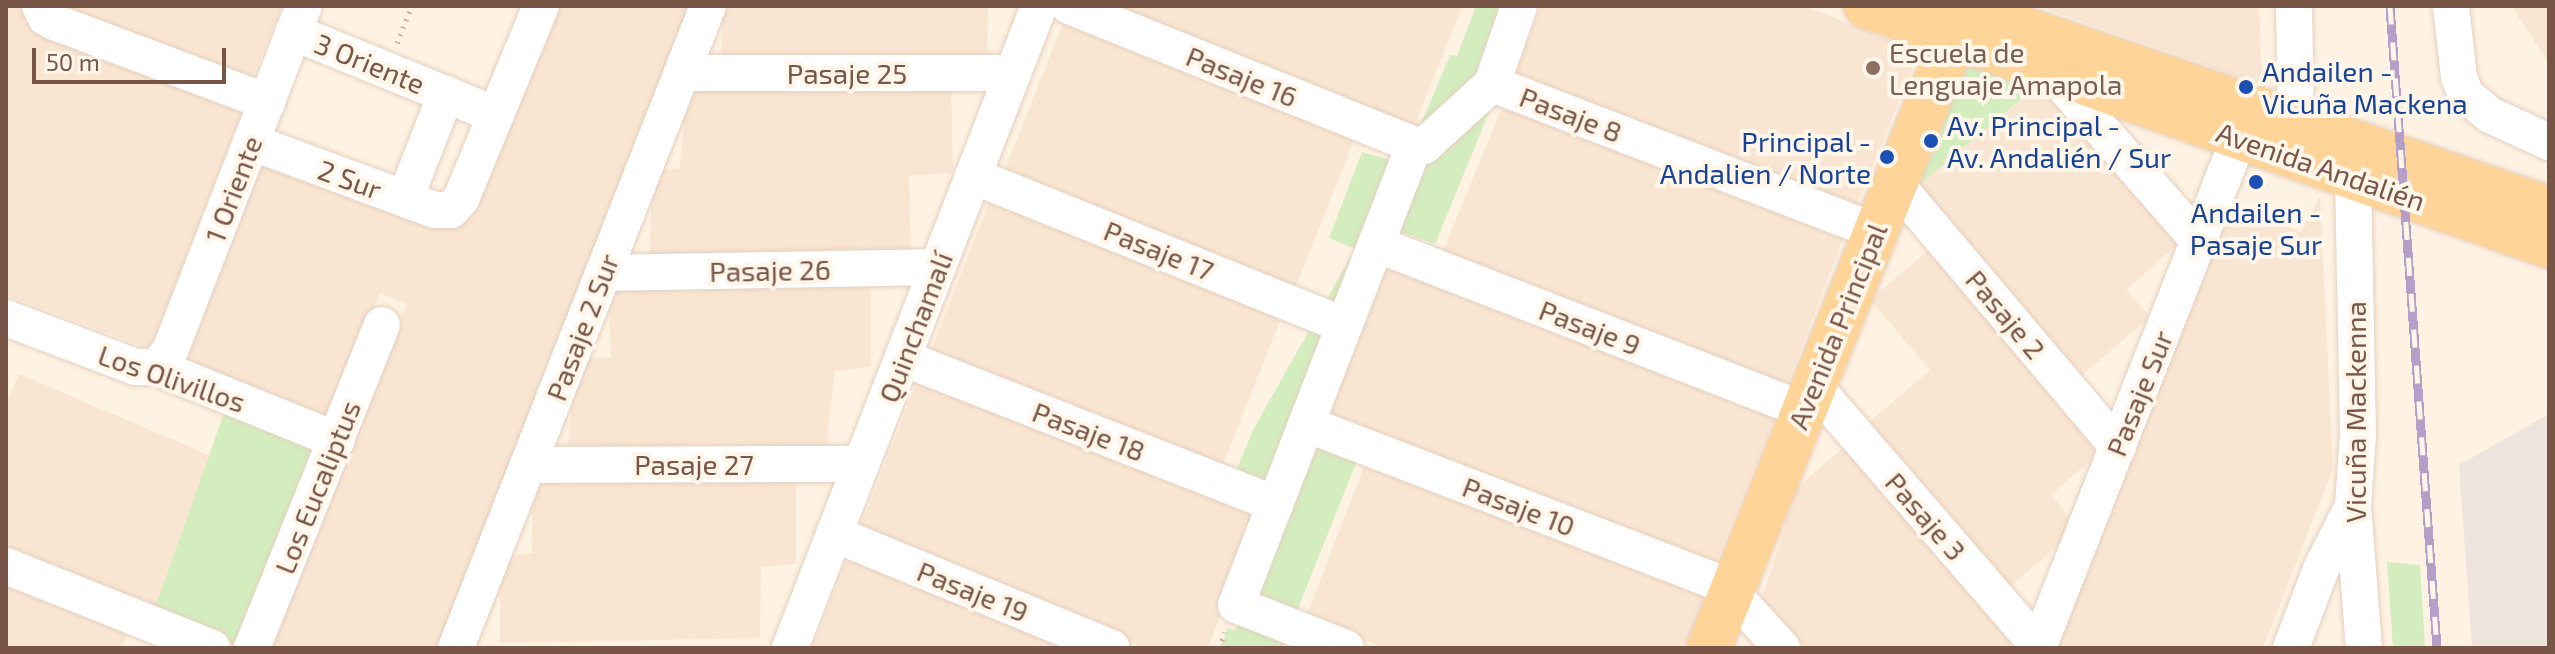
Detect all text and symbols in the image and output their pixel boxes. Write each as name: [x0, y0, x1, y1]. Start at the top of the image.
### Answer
street label: 3 Oriente: [310, 26, 430, 100]
scale bar: [36, 32, 230, 82]
place label: Escuela de Lenguaje Amapola: [1889, 35, 2123, 101]
street label: Pasaje 16: [1182, 39, 1302, 113]
text: 50 m: [46, 47, 100, 76]
place label: Andailen - Vicuña Mackena: [2262, 54, 2468, 120]
street label: Pasaje 25: [787, 56, 907, 90]
marker: Escuela de Lenguaje Amapola: [1864, 59, 1882, 77]
marker: Andailen - Vicuña Mackena: [2237, 78, 2255, 96]
street label: Pasaje 8: [1515, 79, 1627, 149]
place label: Av. Principal - Av. Andalién / Sur: [1947, 108, 2172, 174]
street label: Avenida Andalién: [2212, 114, 2430, 218]
place label: Principal - Andalien / Norte: [1660, 124, 1871, 190]
street label: 1 Oriente: [197, 131, 269, 247]
marker: Av. Principal - Av. Andalién / Sur: [1922, 132, 1940, 150]
marker: Principal - Andalien / Norte: [1878, 148, 1896, 166]
street label: 2 Sur: [314, 152, 386, 206]
marker: Andailen - Pasaje Sur: [2247, 173, 2265, 191]
place label: Andailen - Pasaje Sur: [2190, 195, 2322, 261]
street label: Pasaje 17: [1099, 213, 1219, 287]
street label: Avenida Principal: [1780, 218, 1894, 434]
street label: Quinchamalí: [871, 247, 959, 407]
street label: Pasaje 2 Sur: [539, 249, 625, 405]
street label: Pasaje 26: [709, 252, 831, 288]
street label: Pasaje 2: [1959, 263, 2053, 365]
street label: Pasaje 9: [1535, 292, 1645, 362]
street label: Vicuña Mackenna: [2338, 301, 2372, 523]
street label: Pasaje Sur: [2099, 325, 2179, 461]
street label: Los Olivillos: [94, 337, 250, 419]
street label: Pasaje 18: [1028, 394, 1150, 468]
street label: Los Eucaliptus: [267, 396, 367, 578]
street label: Pasaje 27: [634, 447, 754, 481]
street label: Pasaje 3: [1879, 465, 1973, 567]
street label: Pasaje 10: [1458, 469, 1580, 543]
street label: Pasaje 19: [913, 554, 1033, 628]

